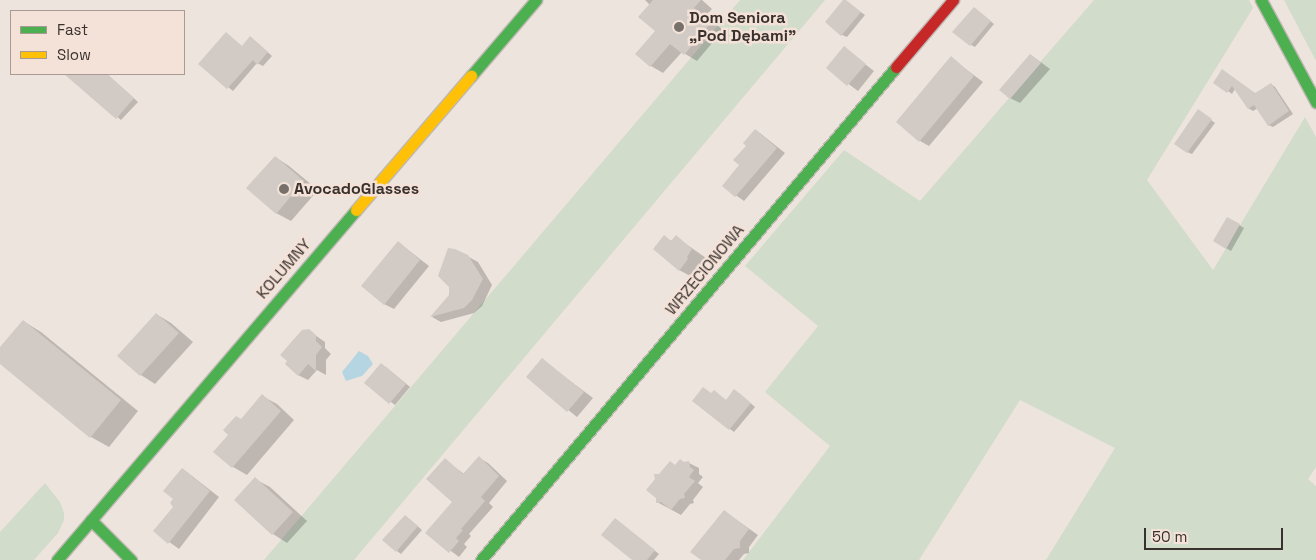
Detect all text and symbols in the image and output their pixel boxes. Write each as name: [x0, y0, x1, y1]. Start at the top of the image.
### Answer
place label: Dom Seniora „Pod Dębami”: [689, 8, 796, 46]
legend: [10, 10, 185, 75]
text: Fast: [57, 20, 88, 39]
marker: Dom Seniora „Pod Dębami”: [673, 21, 685, 33]
text: Slow: [57, 45, 91, 64]
place label: AvocadoGlasses: [294, 179, 419, 199]
marker: AvocadoGlasses: [278, 183, 290, 195]
street label: WRZECIONOWA: [662, 221, 748, 319]
street label: KOLUMNY: [253, 235, 315, 303]
scale bar: [1146, 518, 1285, 550]
text: 50 m: [1152, 527, 1187, 546]

